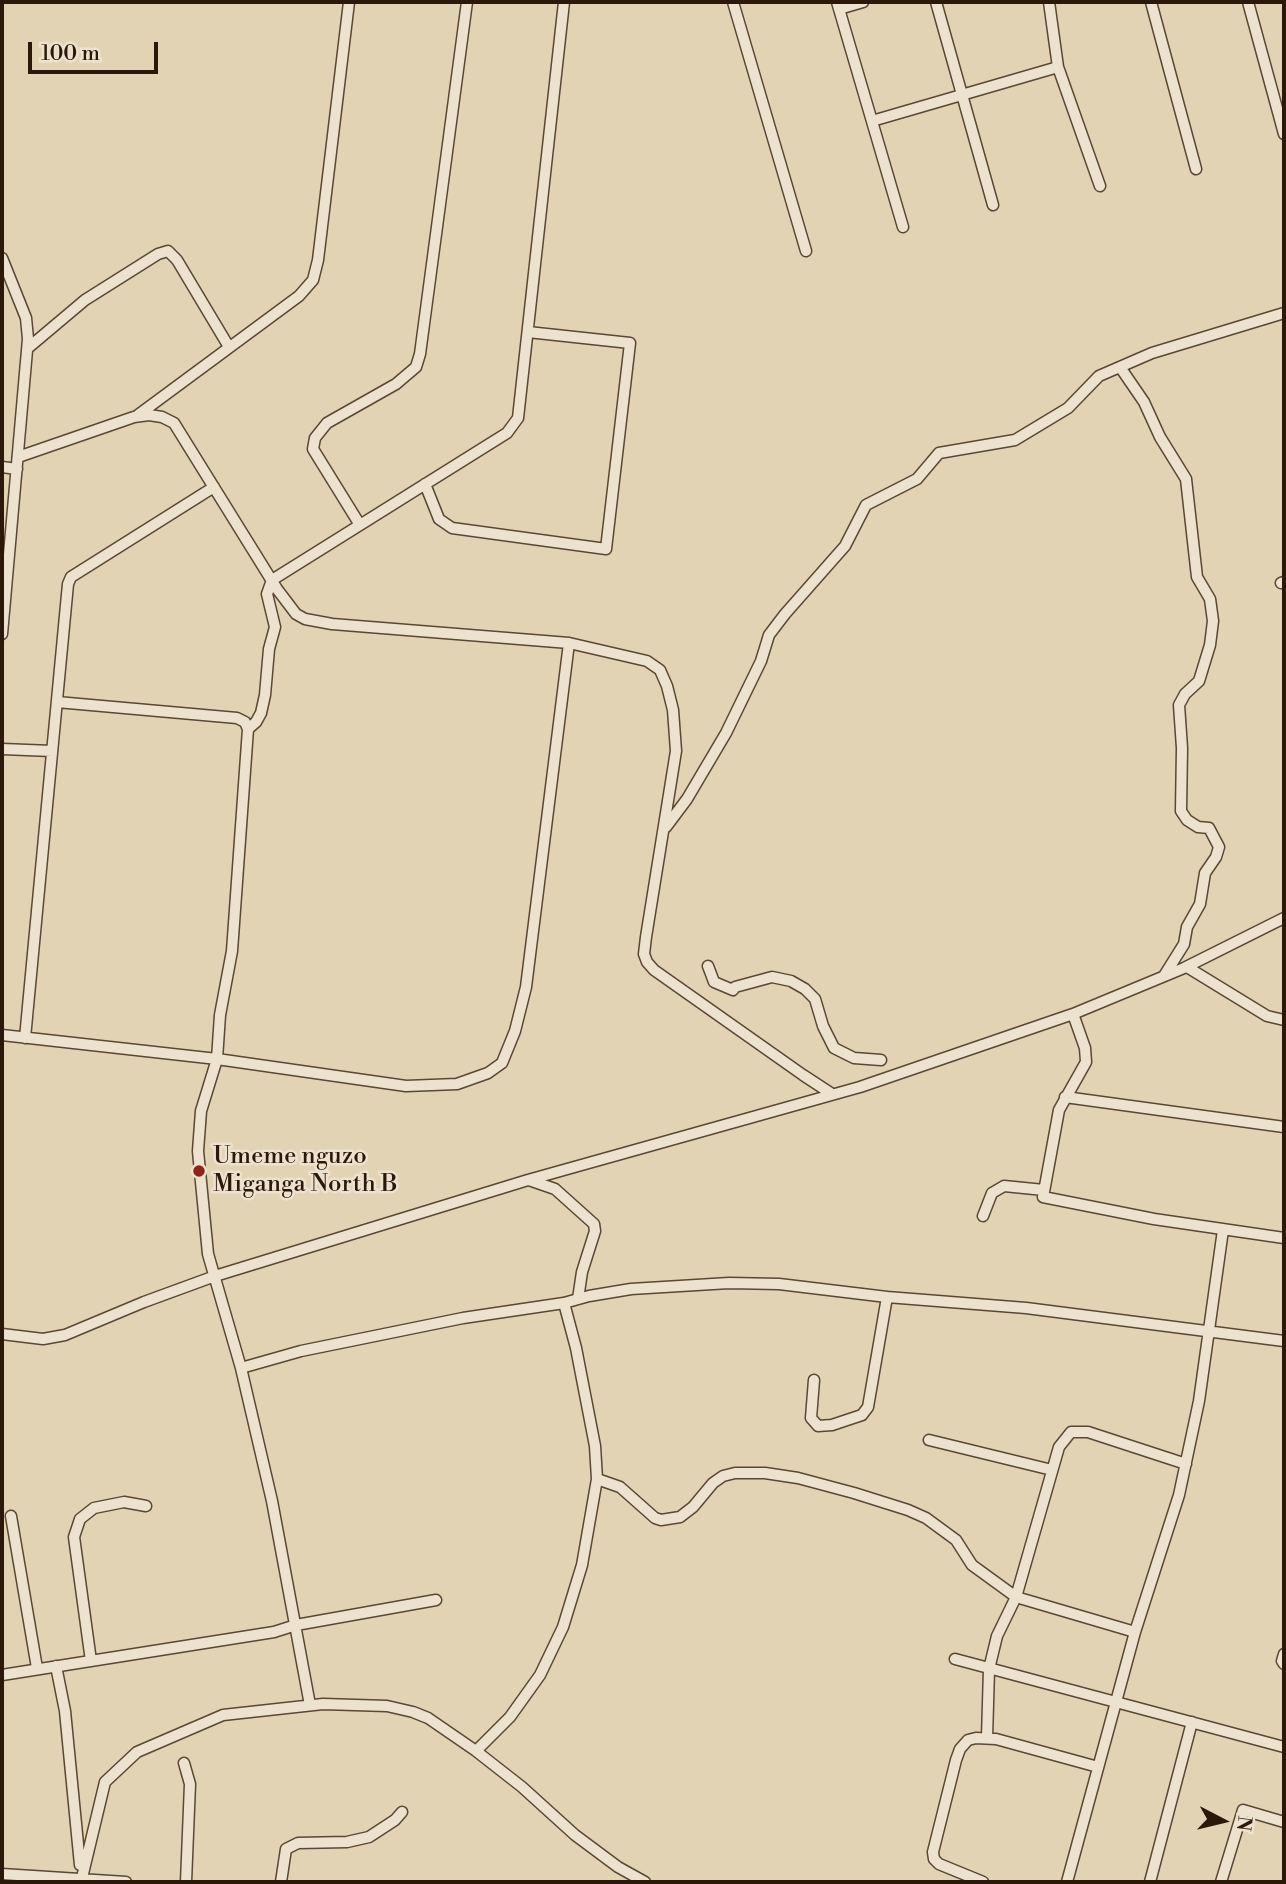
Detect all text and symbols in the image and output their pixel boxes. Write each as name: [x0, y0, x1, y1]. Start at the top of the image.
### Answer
scale bar: [32, 28, 161, 72]
text: 100 m: [41, 41, 100, 67]
place label: Umeme nguzo Miganga North B: [213, 1143, 398, 1199]
marker: Umeme nguzo Miganga North B: [191, 1163, 207, 1179]
north arrow: [1188, 1786, 1258, 1856]
text: N: [1231, 1815, 1257, 1832]

